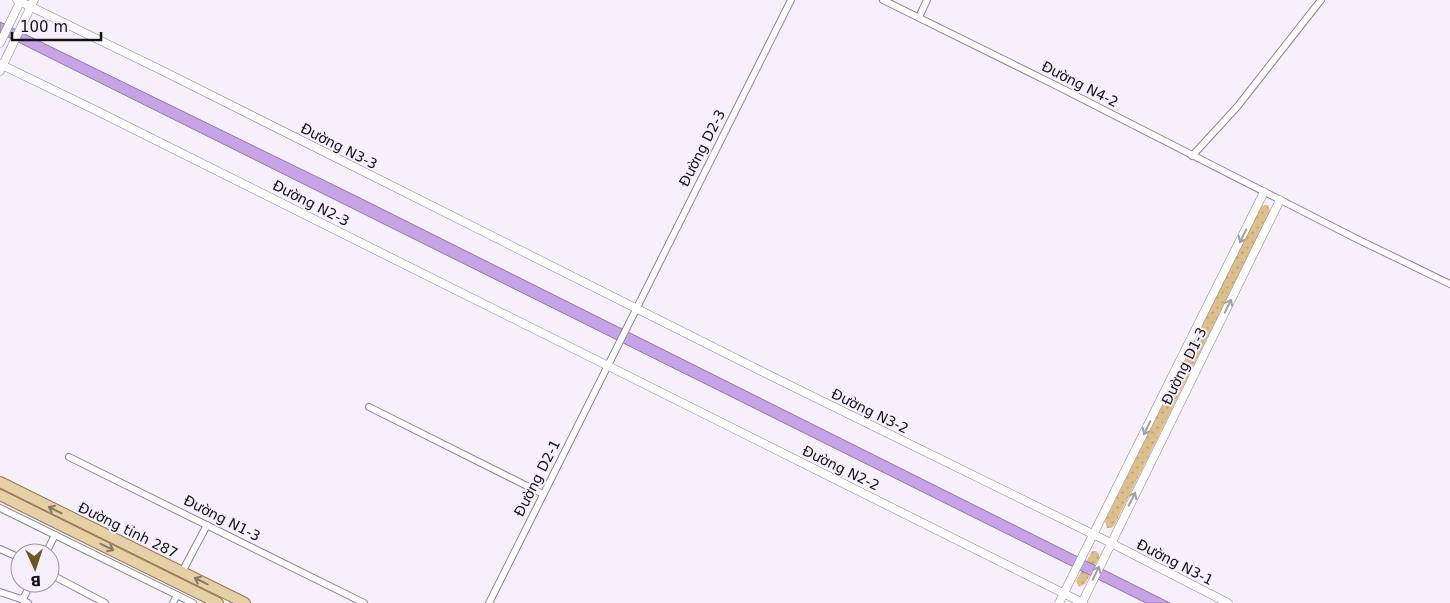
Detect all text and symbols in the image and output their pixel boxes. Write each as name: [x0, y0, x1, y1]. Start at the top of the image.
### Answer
scale bar: [12, 10, 101, 42]
text: 100 m: [20, 18, 68, 36]
street label: Đường N4-2: [1039, 58, 1121, 110]
street label: Đường D2-3: [676, 107, 728, 189]
street label: Đường N3-3: [298, 120, 380, 172]
street label: Đường N2-3: [270, 177, 352, 229]
one-way arrow: [1237, 228, 1247, 243]
one-way arrow: [1223, 299, 1233, 314]
street label: Đường D1-3: [1158, 325, 1210, 407]
street label: Đường N3-2: [829, 385, 911, 437]
one-way arrow: [1142, 420, 1151, 435]
street label: Đường D2-1: [511, 437, 563, 519]
street label: Đường N2-2: [800, 442, 882, 494]
street label: Đường N1-3: [181, 492, 263, 544]
one-way arrow: [1128, 492, 1137, 507]
street label: Đường tỉnh 287: [76, 499, 180, 561]
one-way arrow: [48, 504, 63, 514]
street label: Đường N3-1: [1134, 536, 1216, 588]
one-way arrow: [99, 542, 114, 552]
north arrow: [10, 543, 60, 593]
one-way arrow: [1091, 565, 1101, 580]
text: B: [30, 573, 41, 589]
one-way arrow: [194, 576, 209, 585]

